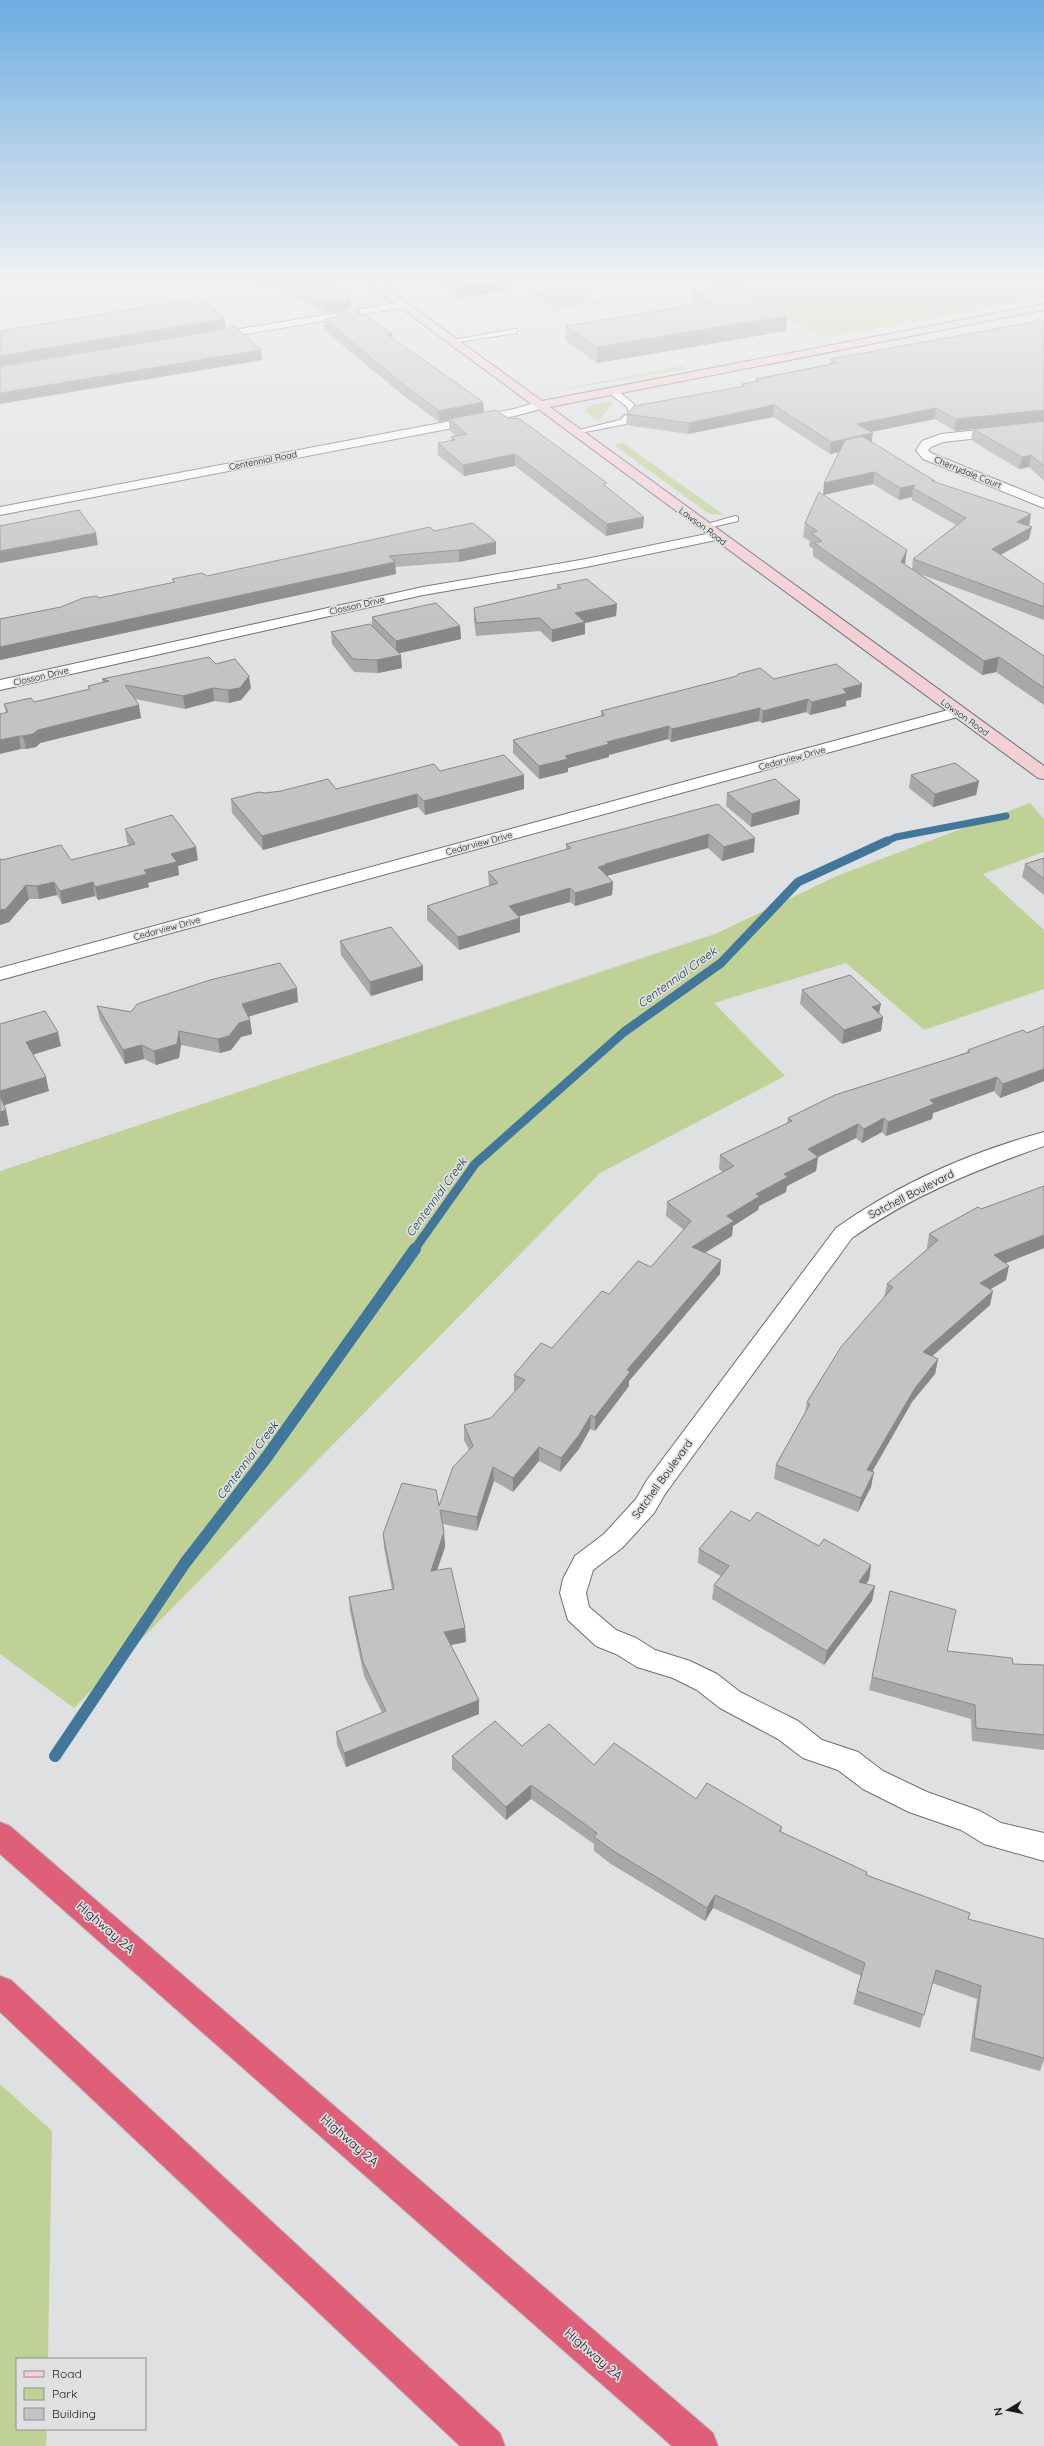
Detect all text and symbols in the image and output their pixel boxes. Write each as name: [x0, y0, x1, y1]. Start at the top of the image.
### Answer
street label: Centennial Road: [228, 448, 298, 472]
street label: Cherrydale Court: [933, 454, 1003, 490]
street label: Lawson Road: [677, 505, 729, 547]
street label: Closson Drive: [328, 593, 386, 617]
street label: Closson Drive: [12, 664, 70, 688]
street label: Lawson Road: [939, 696, 991, 738]
street label: Cedarview Drive: [758, 744, 826, 772]
street label: Cedarview Drive: [445, 829, 513, 857]
street label: Cedarview Drive: [133, 914, 201, 942]
water label: Centennial Creek: [634, 942, 721, 1011]
water label: Centennial Creek: [402, 1153, 471, 1240]
street label: Satchell Boulevard: [866, 1166, 956, 1222]
water label: Centennial Creek: [213, 1417, 282, 1502]
street label: Satchell Boulevard: [629, 1437, 695, 1521]
street label: Highway 2A: [74, 1897, 139, 1957]
street label: Highway 2A: [318, 2110, 383, 2170]
street label: Highway 2A: [562, 2324, 627, 2384]
legend: [16, 2358, 146, 2430]
text: Road: [52, 2366, 82, 2381]
text: Park: [52, 2386, 77, 2401]
north arrow: [988, 2390, 1028, 2430]
text: Building: [52, 2406, 96, 2421]
text: N: [991, 2407, 1006, 2417]

